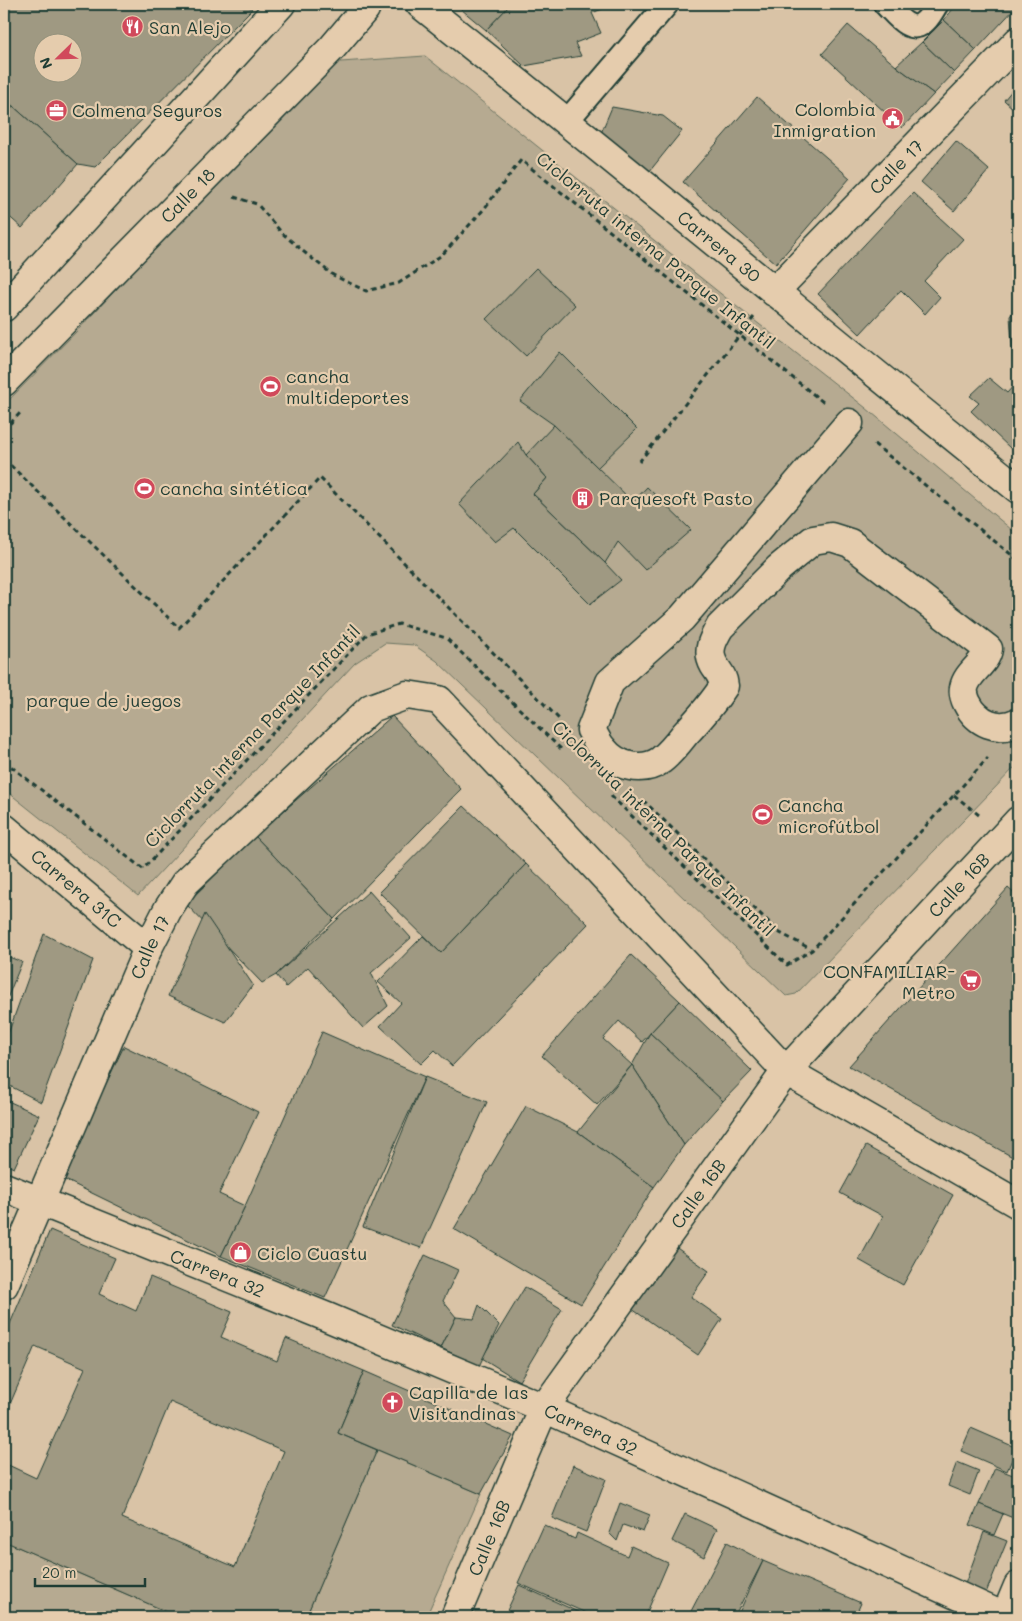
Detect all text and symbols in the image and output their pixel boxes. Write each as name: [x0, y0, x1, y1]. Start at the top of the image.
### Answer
restaurant icon: San Alejo: [121, 15, 145, 39]
place label: San Alejo: [149, 15, 231, 39]
north arrow: [32, 32, 82, 82]
text: N: [35, 55, 56, 72]
place label: Colombia Inmigration: [774, 97, 876, 142]
office icon: Colmena Seguros: [44, 98, 68, 122]
place label: Colmena Seguros: [72, 98, 223, 122]
public building icon: Colombia Inmigration: [880, 107, 904, 131]
street label: Calle 17: [864, 134, 928, 199]
street label: Ciclorruta interna Parque Infantil: [531, 146, 781, 354]
street label: Calle 18: [155, 162, 220, 228]
street label: Carrera 30: [673, 205, 766, 287]
place label: cancha multideportes: [286, 364, 409, 409]
sports icon: cancha multideportes: [258, 374, 282, 398]
sports icon: cancha sintética: [132, 476, 156, 500]
place label: cancha sintética: [160, 476, 308, 500]
building icon: Parquesoft Pasto: [571, 486, 595, 510]
place label: Parquesoft Pasto: [599, 486, 753, 510]
street label: Ciclorruta interna Parque Infantil: [139, 619, 365, 853]
park label: parque de juegos: [27, 688, 181, 712]
street label: Ciclorruta interna Parque Infantil: [547, 715, 781, 941]
place label: Cancha microfútbol: [778, 793, 880, 838]
sports icon: Cancha microfútbol: [750, 803, 774, 827]
street label: Carrera 31C: [26, 843, 127, 933]
street label: Calle 16B: [923, 847, 995, 922]
street label: Calle 17: [124, 911, 175, 983]
place label: CONFAMILIAR- Metro: [823, 959, 955, 1004]
supermarket icon: CONFAMILIAR- Metro: [959, 969, 983, 993]
street label: Calle 16B: [665, 1154, 731, 1233]
shop icon: Ciclo Cuastu: [229, 1241, 253, 1265]
place label: Ciclo Cuastu: [257, 1241, 367, 1265]
street label: Carrera 32: [167, 1243, 268, 1303]
place label: Capilla de las Visitandinas: [409, 1380, 528, 1425]
church icon: Capilla de las Visitandinas: [381, 1390, 405, 1414]
street label: Carrera 32: [540, 1398, 641, 1461]
street label: Calle 16B: [462, 1496, 515, 1579]
scale bar: [35, 1556, 145, 1588]
text: 20 m: [42, 1562, 76, 1582]

